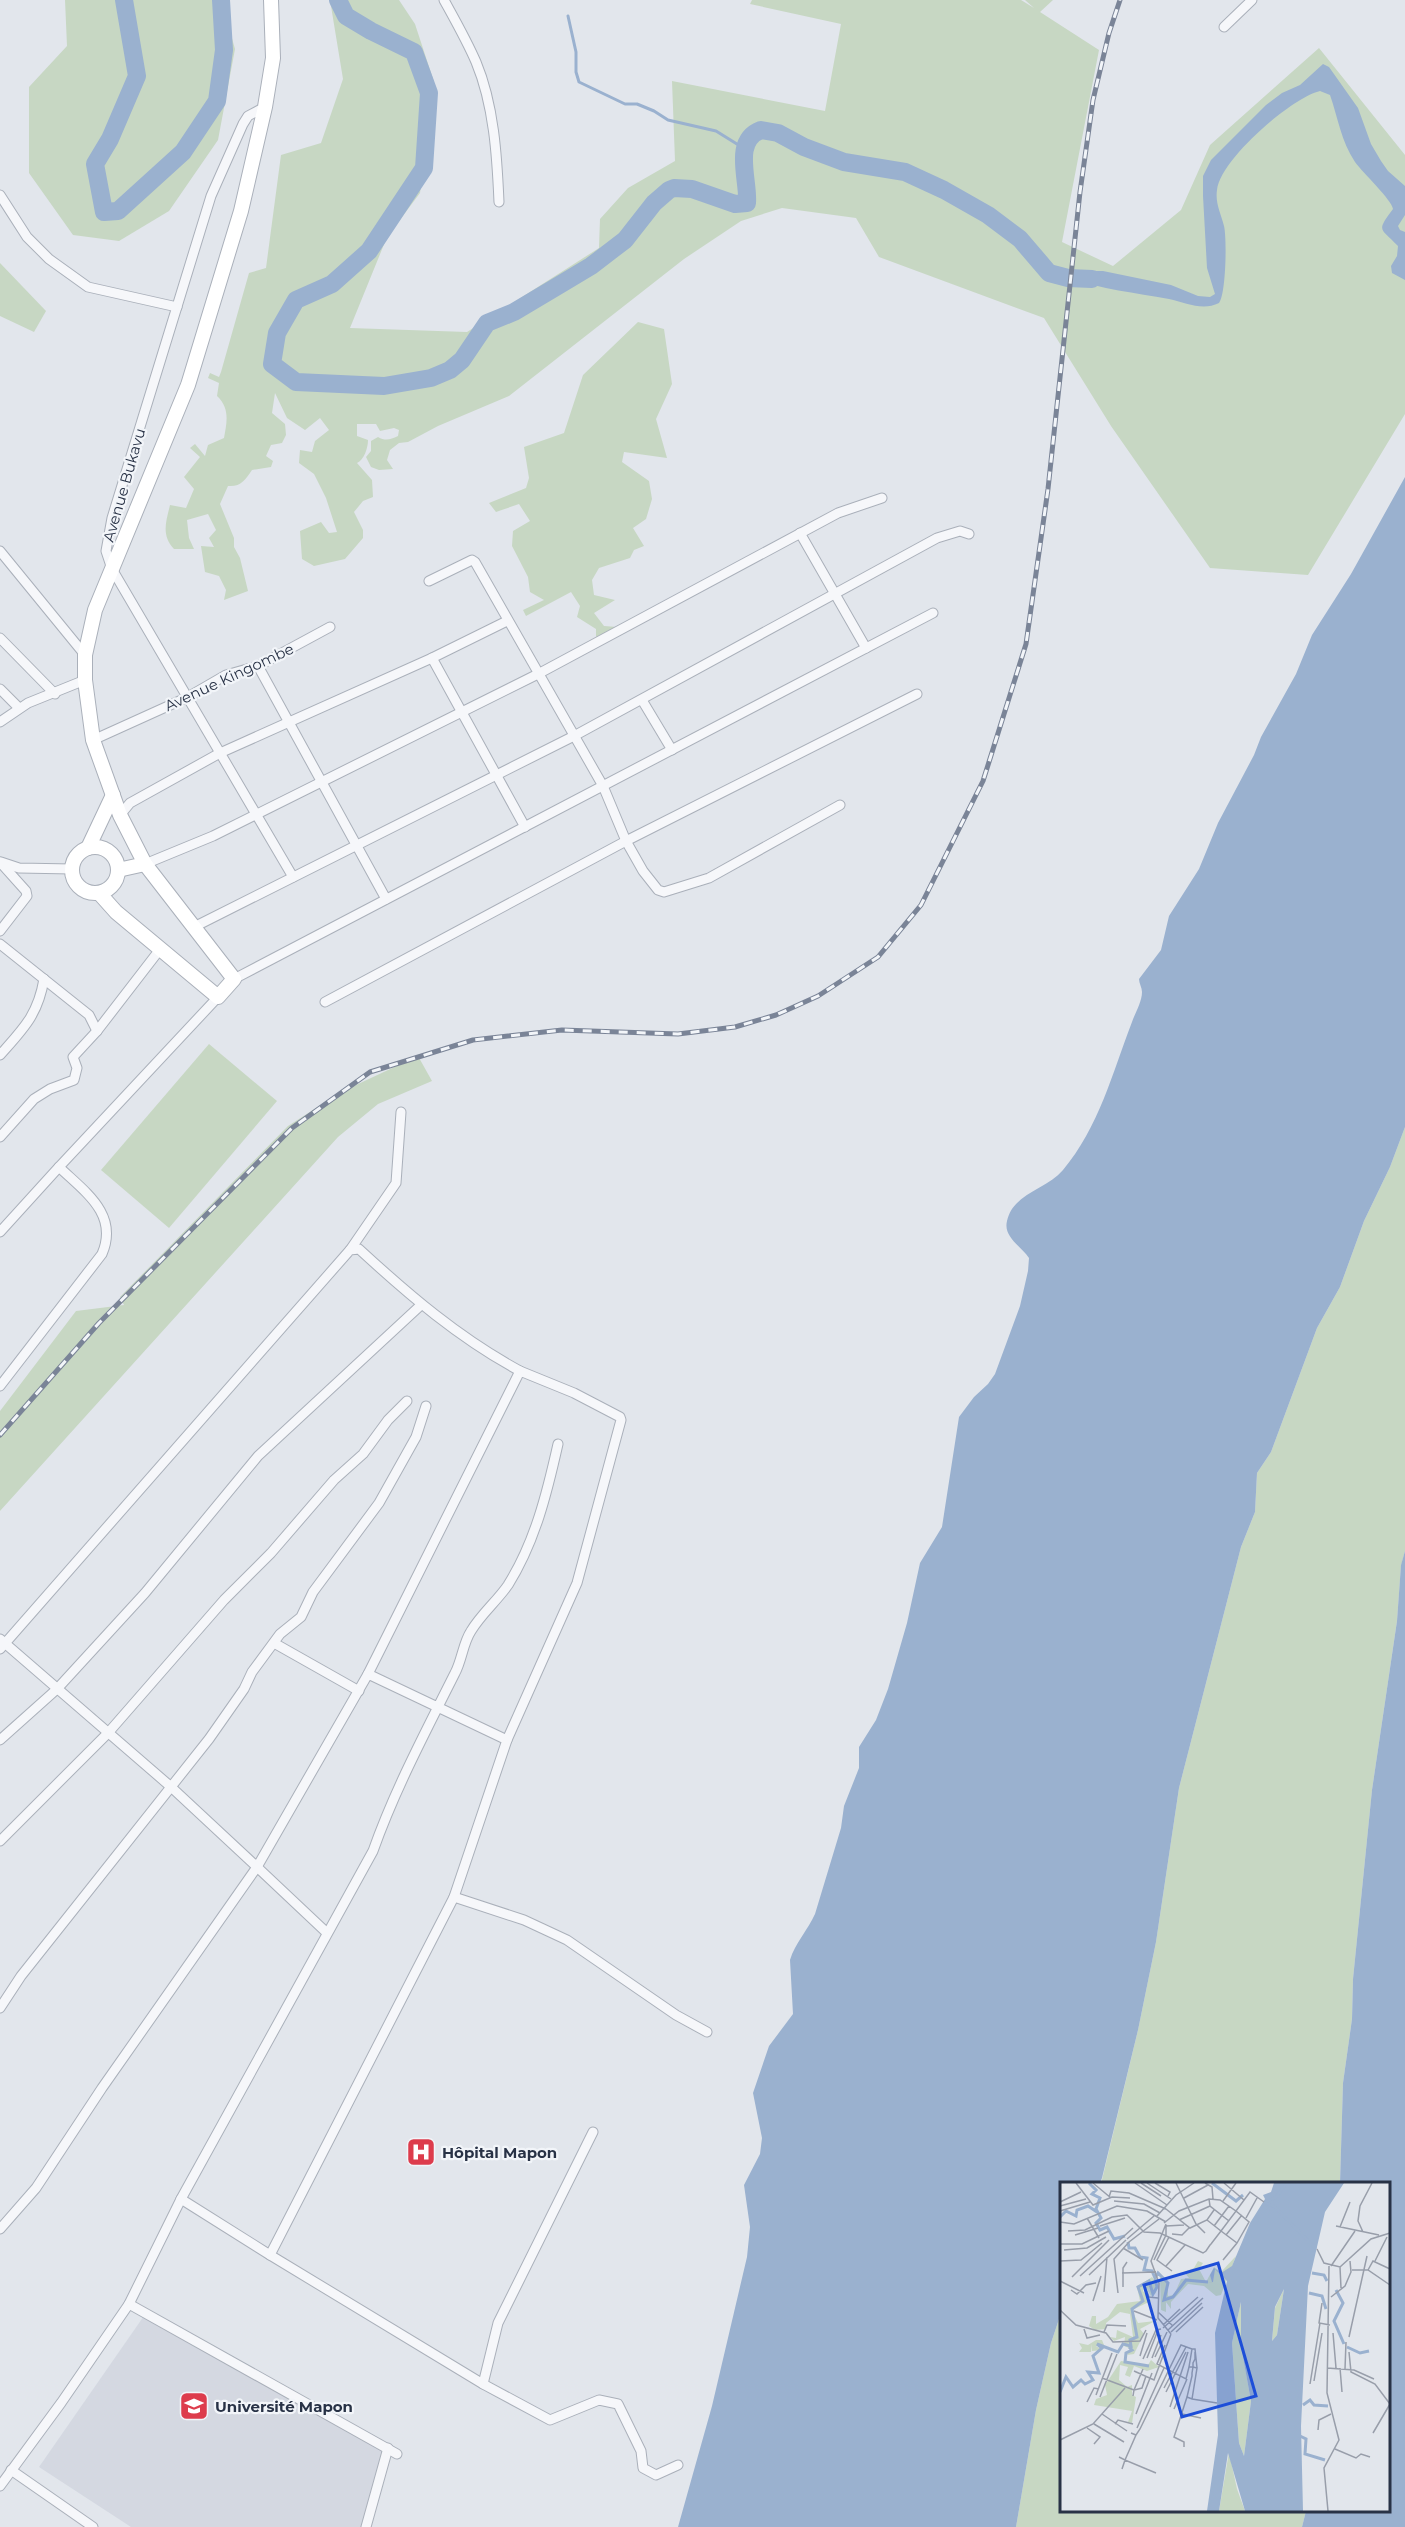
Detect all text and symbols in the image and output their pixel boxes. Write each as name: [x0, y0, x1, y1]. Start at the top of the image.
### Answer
street label: Avenue Bukavu: [99, 426, 149, 544]
street label: Avenue Kingombe: [161, 639, 297, 715]
hospital icon: Hôpital Mapon: [405, 2136, 437, 2168]
place label: Hôpital Mapon: [442, 2143, 557, 2162]
inset map: [1060, 2182, 1390, 2512]
school or university icon: Université Mapon: [178, 2390, 210, 2422]
place label: Université Mapon: [215, 2397, 353, 2416]

